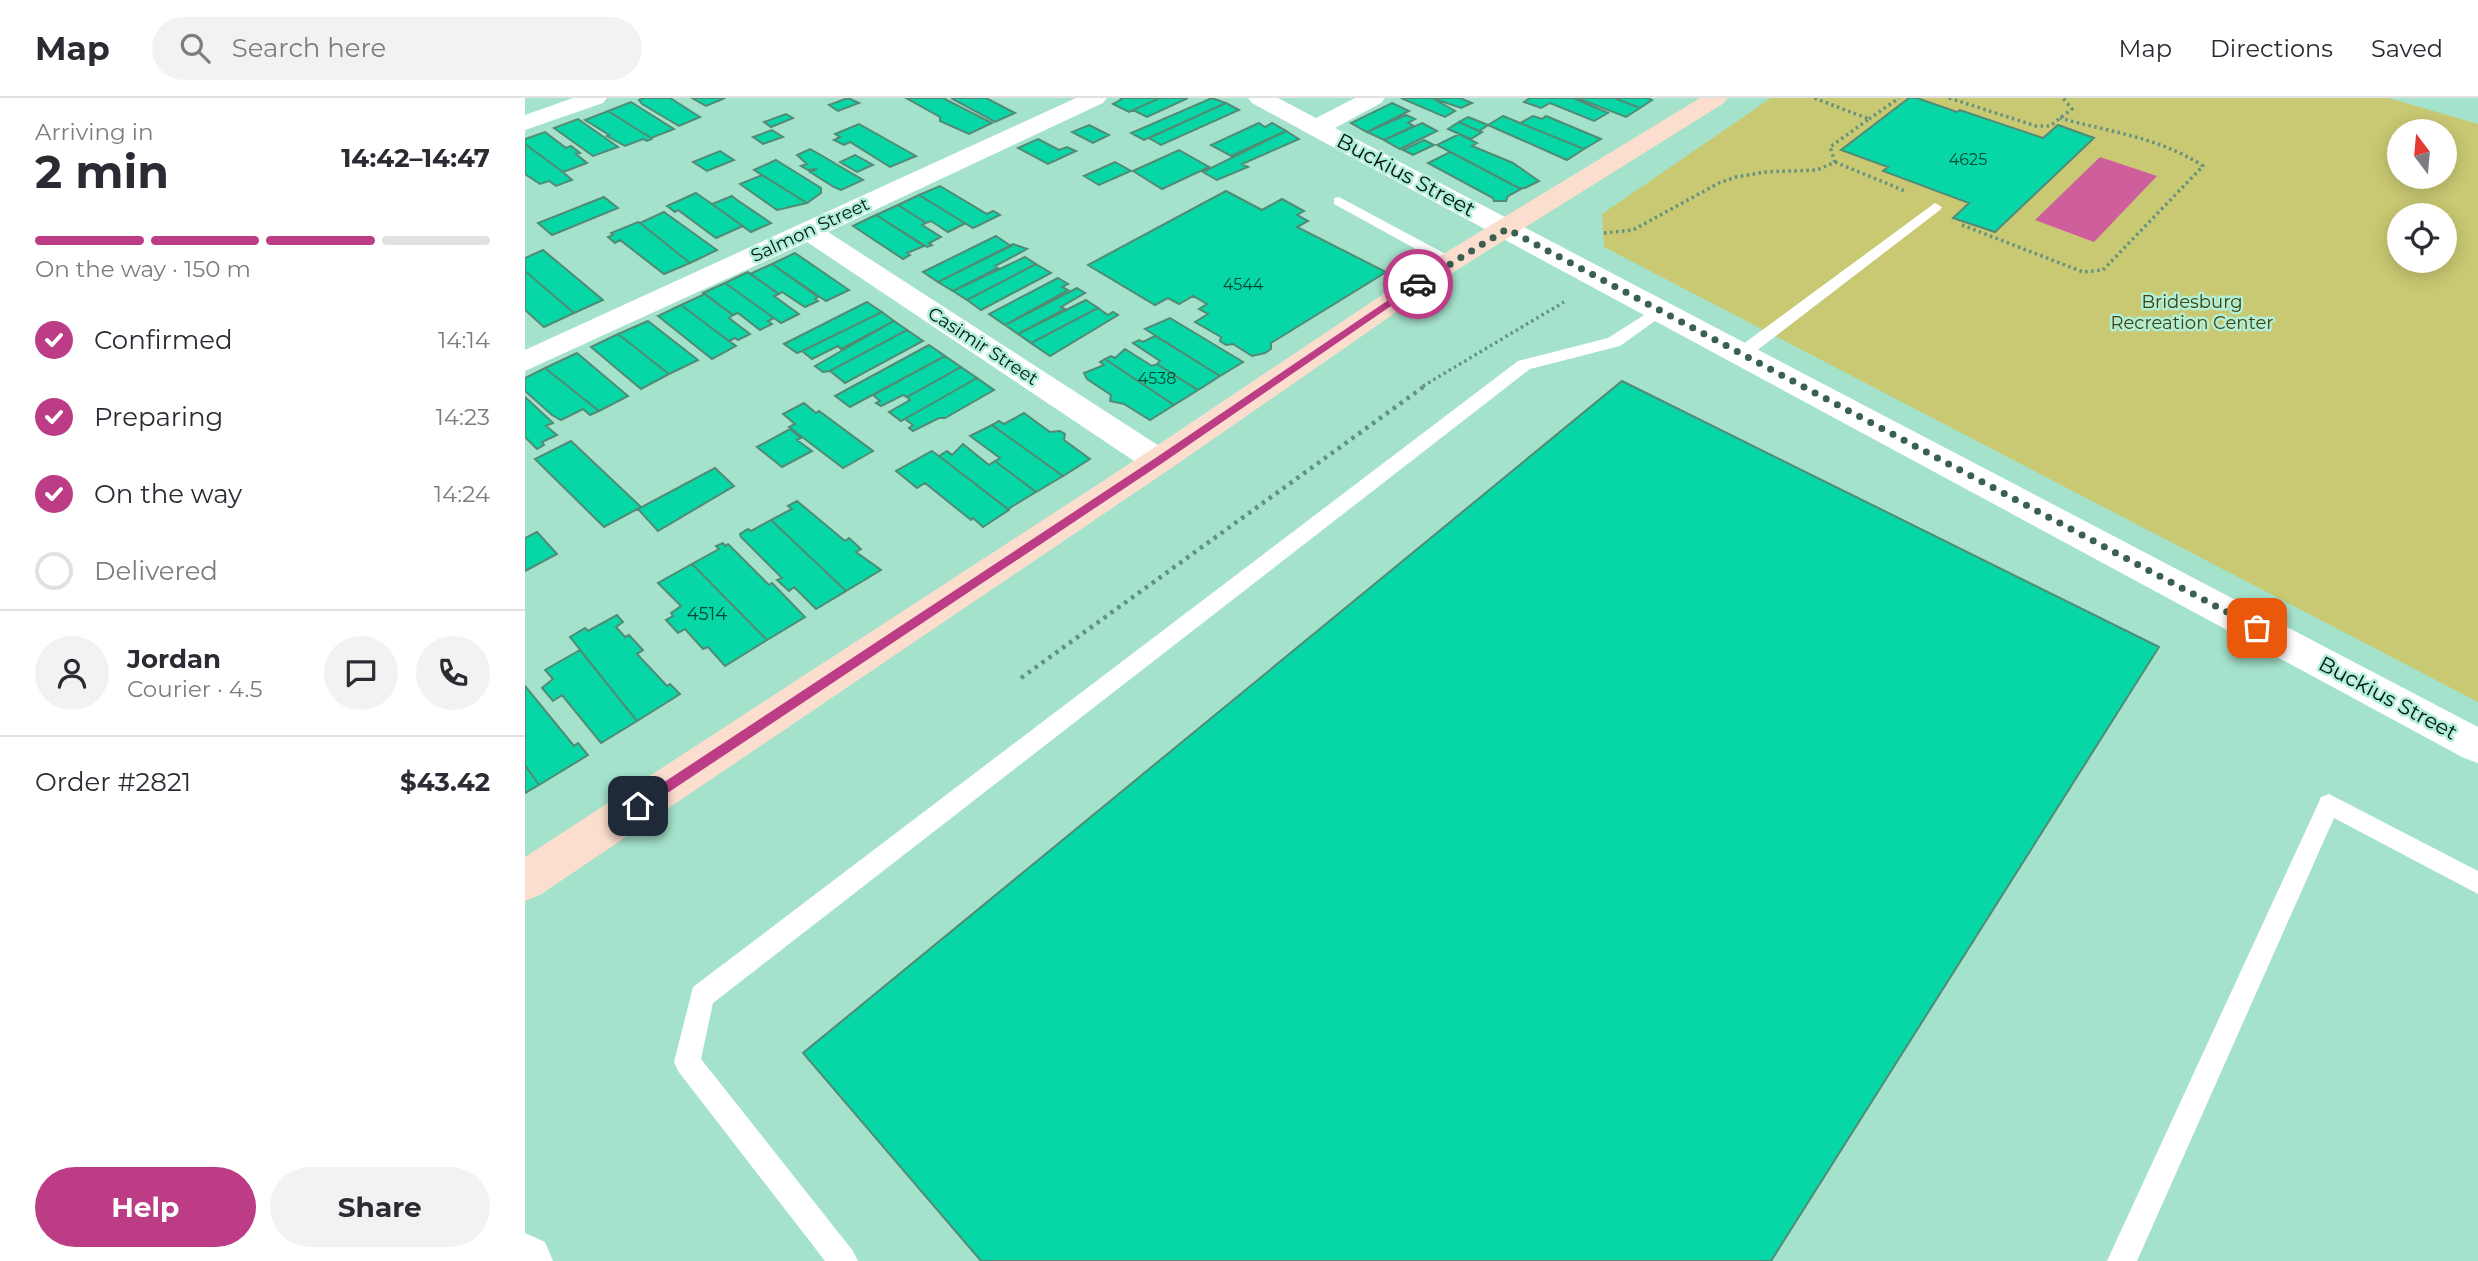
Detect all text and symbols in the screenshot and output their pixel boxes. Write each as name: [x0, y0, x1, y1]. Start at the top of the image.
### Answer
search box: [152, 17, 642, 80]
text: Map: [35, 28, 110, 68]
icon: search: [176, 29, 214, 67]
text: Search here: [232, 32, 386, 64]
text: Map: [2119, 34, 2172, 63]
text: Directions: [2210, 34, 2333, 63]
text: Saved: [2371, 34, 2443, 63]
text: Arriving in: [35, 118, 154, 146]
north arrow: [2387, 119, 2457, 189]
map controls: [2387, 119, 2457, 273]
street label: Buckius Street: [1333, 128, 1480, 222]
text: 14:42–14:47: [341, 142, 490, 174]
text: 2 min: [35, 143, 169, 200]
house number: 4625: [1949, 150, 1987, 169]
street label: Salmon Street: [747, 193, 873, 267]
button: locate: [2387, 203, 2457, 273]
courier: [1383, 249, 1453, 319]
text: On the way · 150 m: [35, 255, 251, 283]
icon: car: [1399, 265, 1437, 303]
house number: 4544: [1223, 275, 1264, 294]
park label: Bridesburg Recreation Center: [2110, 291, 2274, 334]
street label: Casimir Street: [924, 302, 1042, 390]
icon: check: [35, 321, 73, 359]
text: Confirmed: [94, 324, 233, 356]
text: 14:14: [438, 326, 490, 354]
house number: 4538: [1138, 369, 1176, 388]
icon: check: [35, 398, 73, 436]
text: Preparing: [94, 401, 223, 433]
text: 14:23: [435, 403, 490, 431]
icon: check: [35, 475, 73, 513]
text: On the way: [94, 478, 242, 510]
text: 14:24: [434, 480, 490, 508]
text: Delivered: [94, 555, 218, 587]
pin: [2227, 598, 2287, 658]
house number: 4514: [687, 603, 727, 625]
icon: bag: [2238, 609, 2276, 647]
button: person: [35, 636, 109, 710]
button: chat: [324, 636, 398, 710]
button: phone: [416, 636, 490, 710]
text: Jordan: [127, 643, 221, 675]
street label: Buckius Street: [2315, 651, 2462, 745]
text: Courier · 4.5: [127, 675, 262, 703]
text: Order #2821: [35, 766, 191, 798]
text: $43.42: [400, 766, 490, 798]
pin: [608, 776, 668, 836]
icon: home: [619, 787, 657, 825]
button: Help: [35, 1167, 256, 1247]
button: Share: [270, 1167, 490, 1247]

